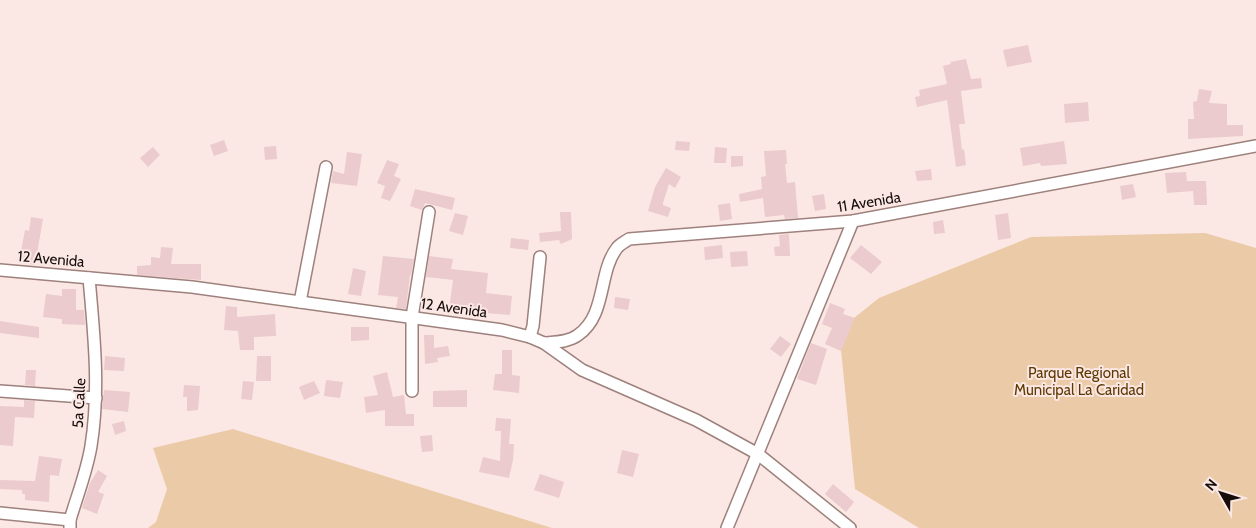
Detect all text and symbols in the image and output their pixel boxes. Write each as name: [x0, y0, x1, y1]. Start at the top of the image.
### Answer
street label: 11 Avenida: [836, 188, 903, 216]
street label: 12 Avenida: [17, 247, 86, 271]
street label: 12 Avenida: [420, 294, 489, 322]
park label: Parque Regional Municipal La Caridad: [1014, 364, 1144, 399]
street label: 5a Calle: [69, 377, 89, 428]
north arrow: [1196, 468, 1246, 518]
text: N: [1201, 475, 1221, 494]

